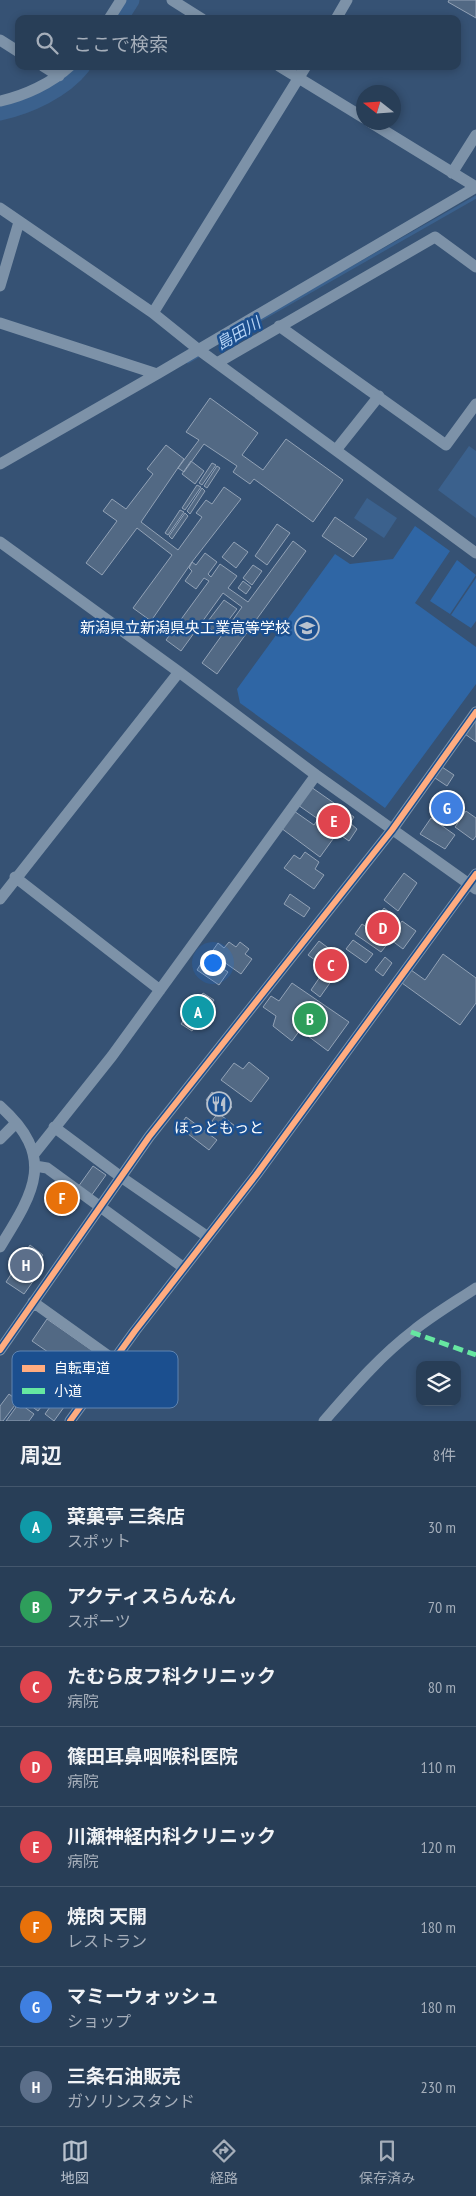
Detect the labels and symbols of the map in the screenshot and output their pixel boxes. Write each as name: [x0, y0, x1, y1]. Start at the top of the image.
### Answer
north arrow: [356, 85, 401, 130]
water label: 島田川: [212, 311, 266, 354]
school or university icon: 新潟県立新潟県央工業高等学校: [294, 615, 320, 641]
place label: 新潟県立新潟県央工業高等学校: [80, 618, 290, 637]
pin: G: [431, 789, 463, 827]
pin: E: [318, 802, 350, 840]
pin: D: [367, 909, 399, 947]
pin: C: [315, 946, 347, 984]
your location: [200, 950, 226, 976]
pin: A: [182, 993, 214, 1031]
pin: B: [294, 1000, 326, 1038]
restaurant icon: ほっともっと: [206, 1091, 232, 1117]
place label: ほっともっと: [174, 1118, 264, 1137]
pin: F: [46, 1179, 78, 1217]
pin: H: [10, 1246, 42, 1284]
legend: [12, 1351, 178, 1408]
text: 自転車道: [54, 1359, 110, 1377]
text: 小道: [54, 1382, 82, 1400]

